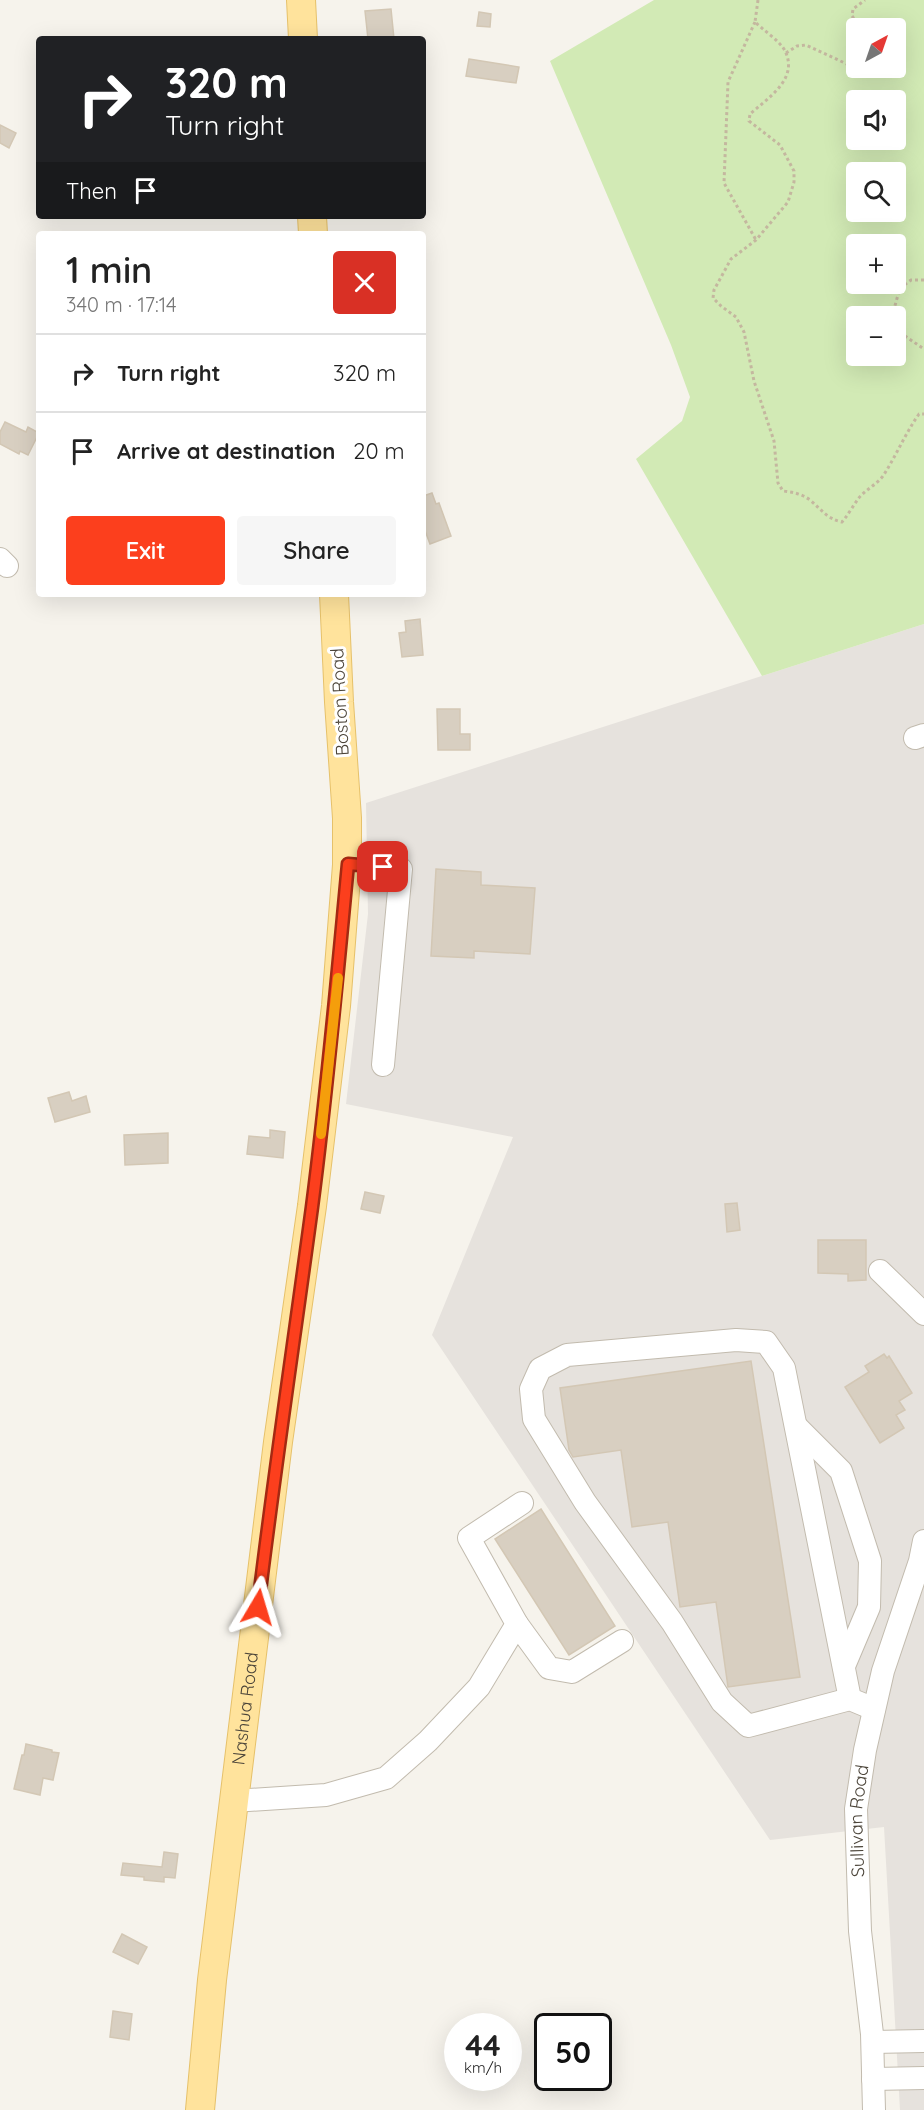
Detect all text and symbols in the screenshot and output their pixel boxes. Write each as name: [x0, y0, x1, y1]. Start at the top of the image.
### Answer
north arrow: [846, 18, 906, 78]
map controls: [846, 18, 906, 366]
text: 320 m: [165, 56, 288, 109]
icon: right: [66, 60, 144, 138]
button: sound: [846, 90, 906, 150]
text: Turn right: [165, 108, 284, 142]
button: search: [846, 162, 906, 222]
icon: arrive: [129, 174, 162, 207]
text: Then: [66, 177, 117, 205]
button: +: [846, 234, 906, 294]
text: 1 min: [66, 247, 152, 292]
button: close: [333, 251, 396, 314]
text: 340 m · 17:14: [66, 292, 176, 317]
button: −: [846, 306, 906, 366]
icon: right: [66, 357, 99, 390]
text: Turn right: [117, 359, 221, 387]
text: 320 m: [333, 359, 396, 387]
icon: arrive: [66, 435, 99, 468]
text: Arrive at destination: [117, 437, 335, 465]
text: 20 m: [353, 437, 405, 465]
button: Exit: [66, 516, 225, 585]
button: Share: [237, 516, 396, 585]
street label: Boston Road: [325, 648, 354, 756]
pin: [357, 841, 408, 892]
icon: arrive: [366, 850, 399, 883]
position arrow: [226, 1575, 290, 1639]
street label: Nashua Road: [226, 1651, 263, 1766]
street label: Sullivan Road: [844, 1763, 874, 1878]
speed limit sign: 50: [534, 2013, 612, 2091]
text: 44: [465, 2026, 501, 2064]
text: km/h: [464, 2058, 502, 2077]

